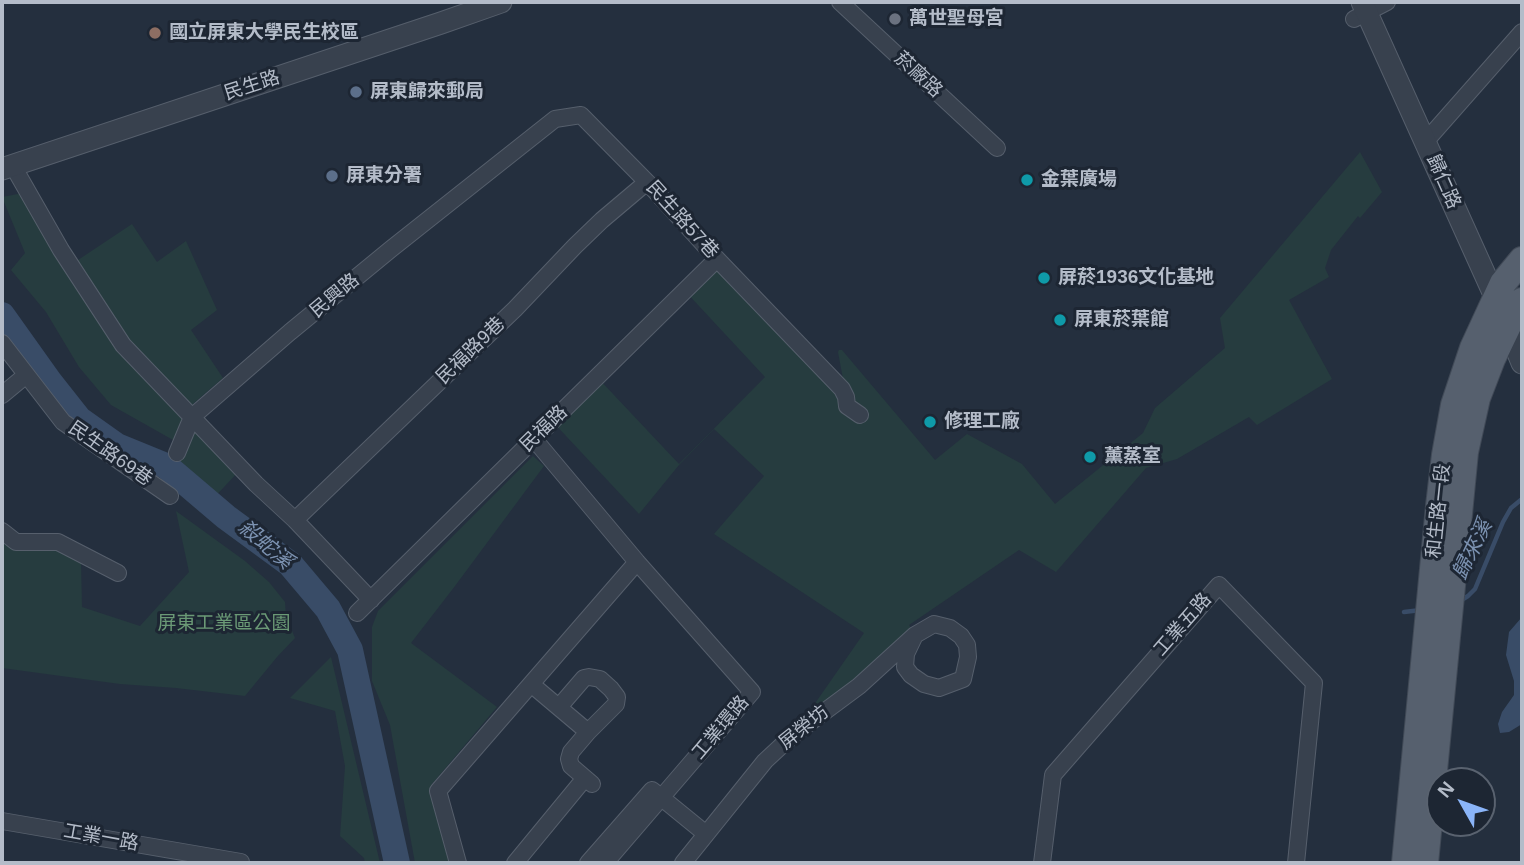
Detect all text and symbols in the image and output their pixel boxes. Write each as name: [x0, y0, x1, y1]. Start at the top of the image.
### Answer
place label: 萬世聖母宮: [909, 8, 1004, 30]
marker: 萬世聖母宮: [887, 11, 903, 27]
place label: 國立屏東大學民生校區: [169, 22, 359, 44]
marker: 國立屏東大學民生校區: [147, 25, 163, 41]
street label: 菸廠路: [889, 47, 947, 103]
street label: 民生路: [221, 66, 283, 106]
place label: 屏東歸來郵局: [370, 81, 484, 103]
marker: 屏東歸來郵局: [348, 84, 364, 100]
street label: 歸仁路: [1421, 151, 1465, 213]
place label: 屏東分署: [346, 165, 422, 187]
marker: 屏東分署: [324, 168, 340, 184]
place label: 金葉廣場: [1041, 169, 1117, 191]
marker: 金葉廣場: [1019, 172, 1035, 188]
street label: 民生路57巷: [641, 176, 723, 264]
place label: 屏菸1936文化基地: [1058, 267, 1214, 289]
street label: 民興路: [306, 269, 364, 323]
marker: 屏菸1936文化基地: [1036, 270, 1052, 286]
place label: 屏東菸葉館: [1074, 309, 1169, 331]
marker: 屏東菸葉館: [1052, 312, 1068, 328]
street label: 民福路9巷: [432, 313, 510, 389]
street label: 民福路: [516, 401, 572, 457]
place label: 修理工廠: [944, 411, 1020, 433]
marker: 修理工廠: [922, 414, 938, 430]
street label: 民生路69巷: [64, 417, 156, 491]
place label: 薰蒸室: [1104, 446, 1161, 468]
marker: 薰蒸室: [1082, 449, 1098, 465]
street label: 和生路一段: [1423, 463, 1455, 559]
water label: 殺蛇溪: [233, 515, 297, 575]
water label: 歸來溪: [1448, 516, 1498, 584]
street label: 工業五路: [1149, 589, 1217, 661]
park label: 屏東工業區公園: [158, 613, 290, 635]
street label: 工業環路: [688, 692, 754, 764]
street label: 屏榮坊: [775, 701, 833, 755]
north arrow: [1426, 767, 1496, 837]
text: N: [1434, 777, 1459, 801]
street label: 工業一路: [62, 820, 140, 856]

